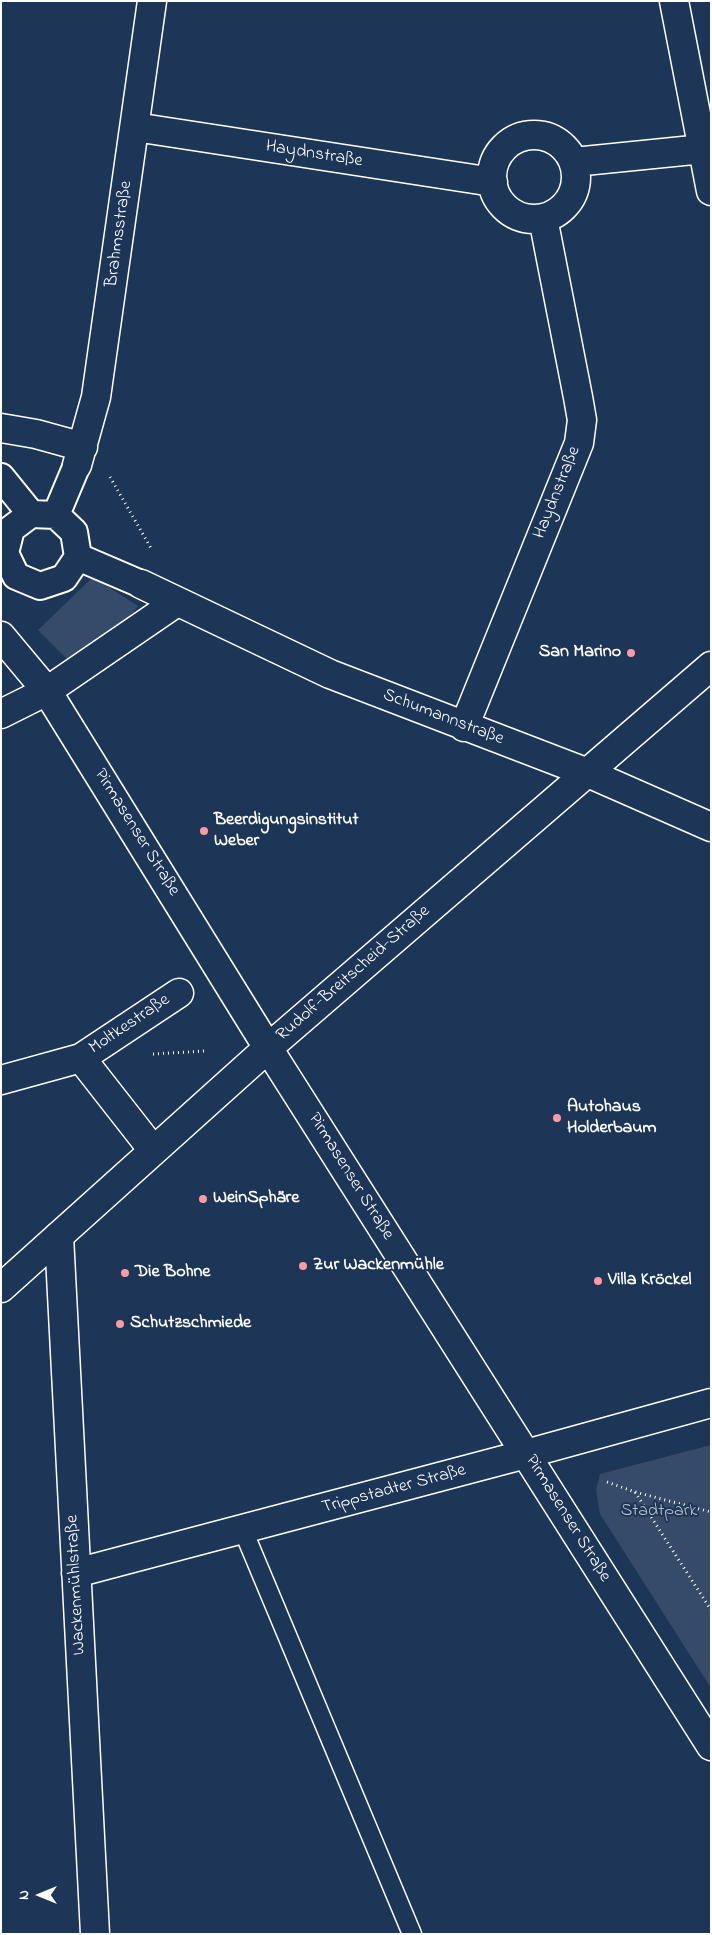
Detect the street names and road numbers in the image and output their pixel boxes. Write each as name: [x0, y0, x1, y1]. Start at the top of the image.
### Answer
street label: Haydnstraße: [264, 137, 364, 173]
street label: Brahmsstraße: [102, 179, 138, 289]
street label: Haydnstraße: [530, 444, 586, 542]
street label: Schumannstraße: [379, 685, 507, 751]
street label: Pirmasenser Straße: [88, 766, 184, 900]
street label: Rudolf-Breitscheid-Straße: [273, 901, 435, 1047]
street label: Moltkestraße: [86, 990, 174, 1060]
street label: Pirmasenser Straße: [302, 1110, 398, 1244]
street label: Pirmasenser Straße: [519, 1452, 615, 1586]
street label: Trippstadter Straße: [320, 1460, 468, 1520]
street label: Wackenmühlstraße: [63, 1514, 91, 1656]

